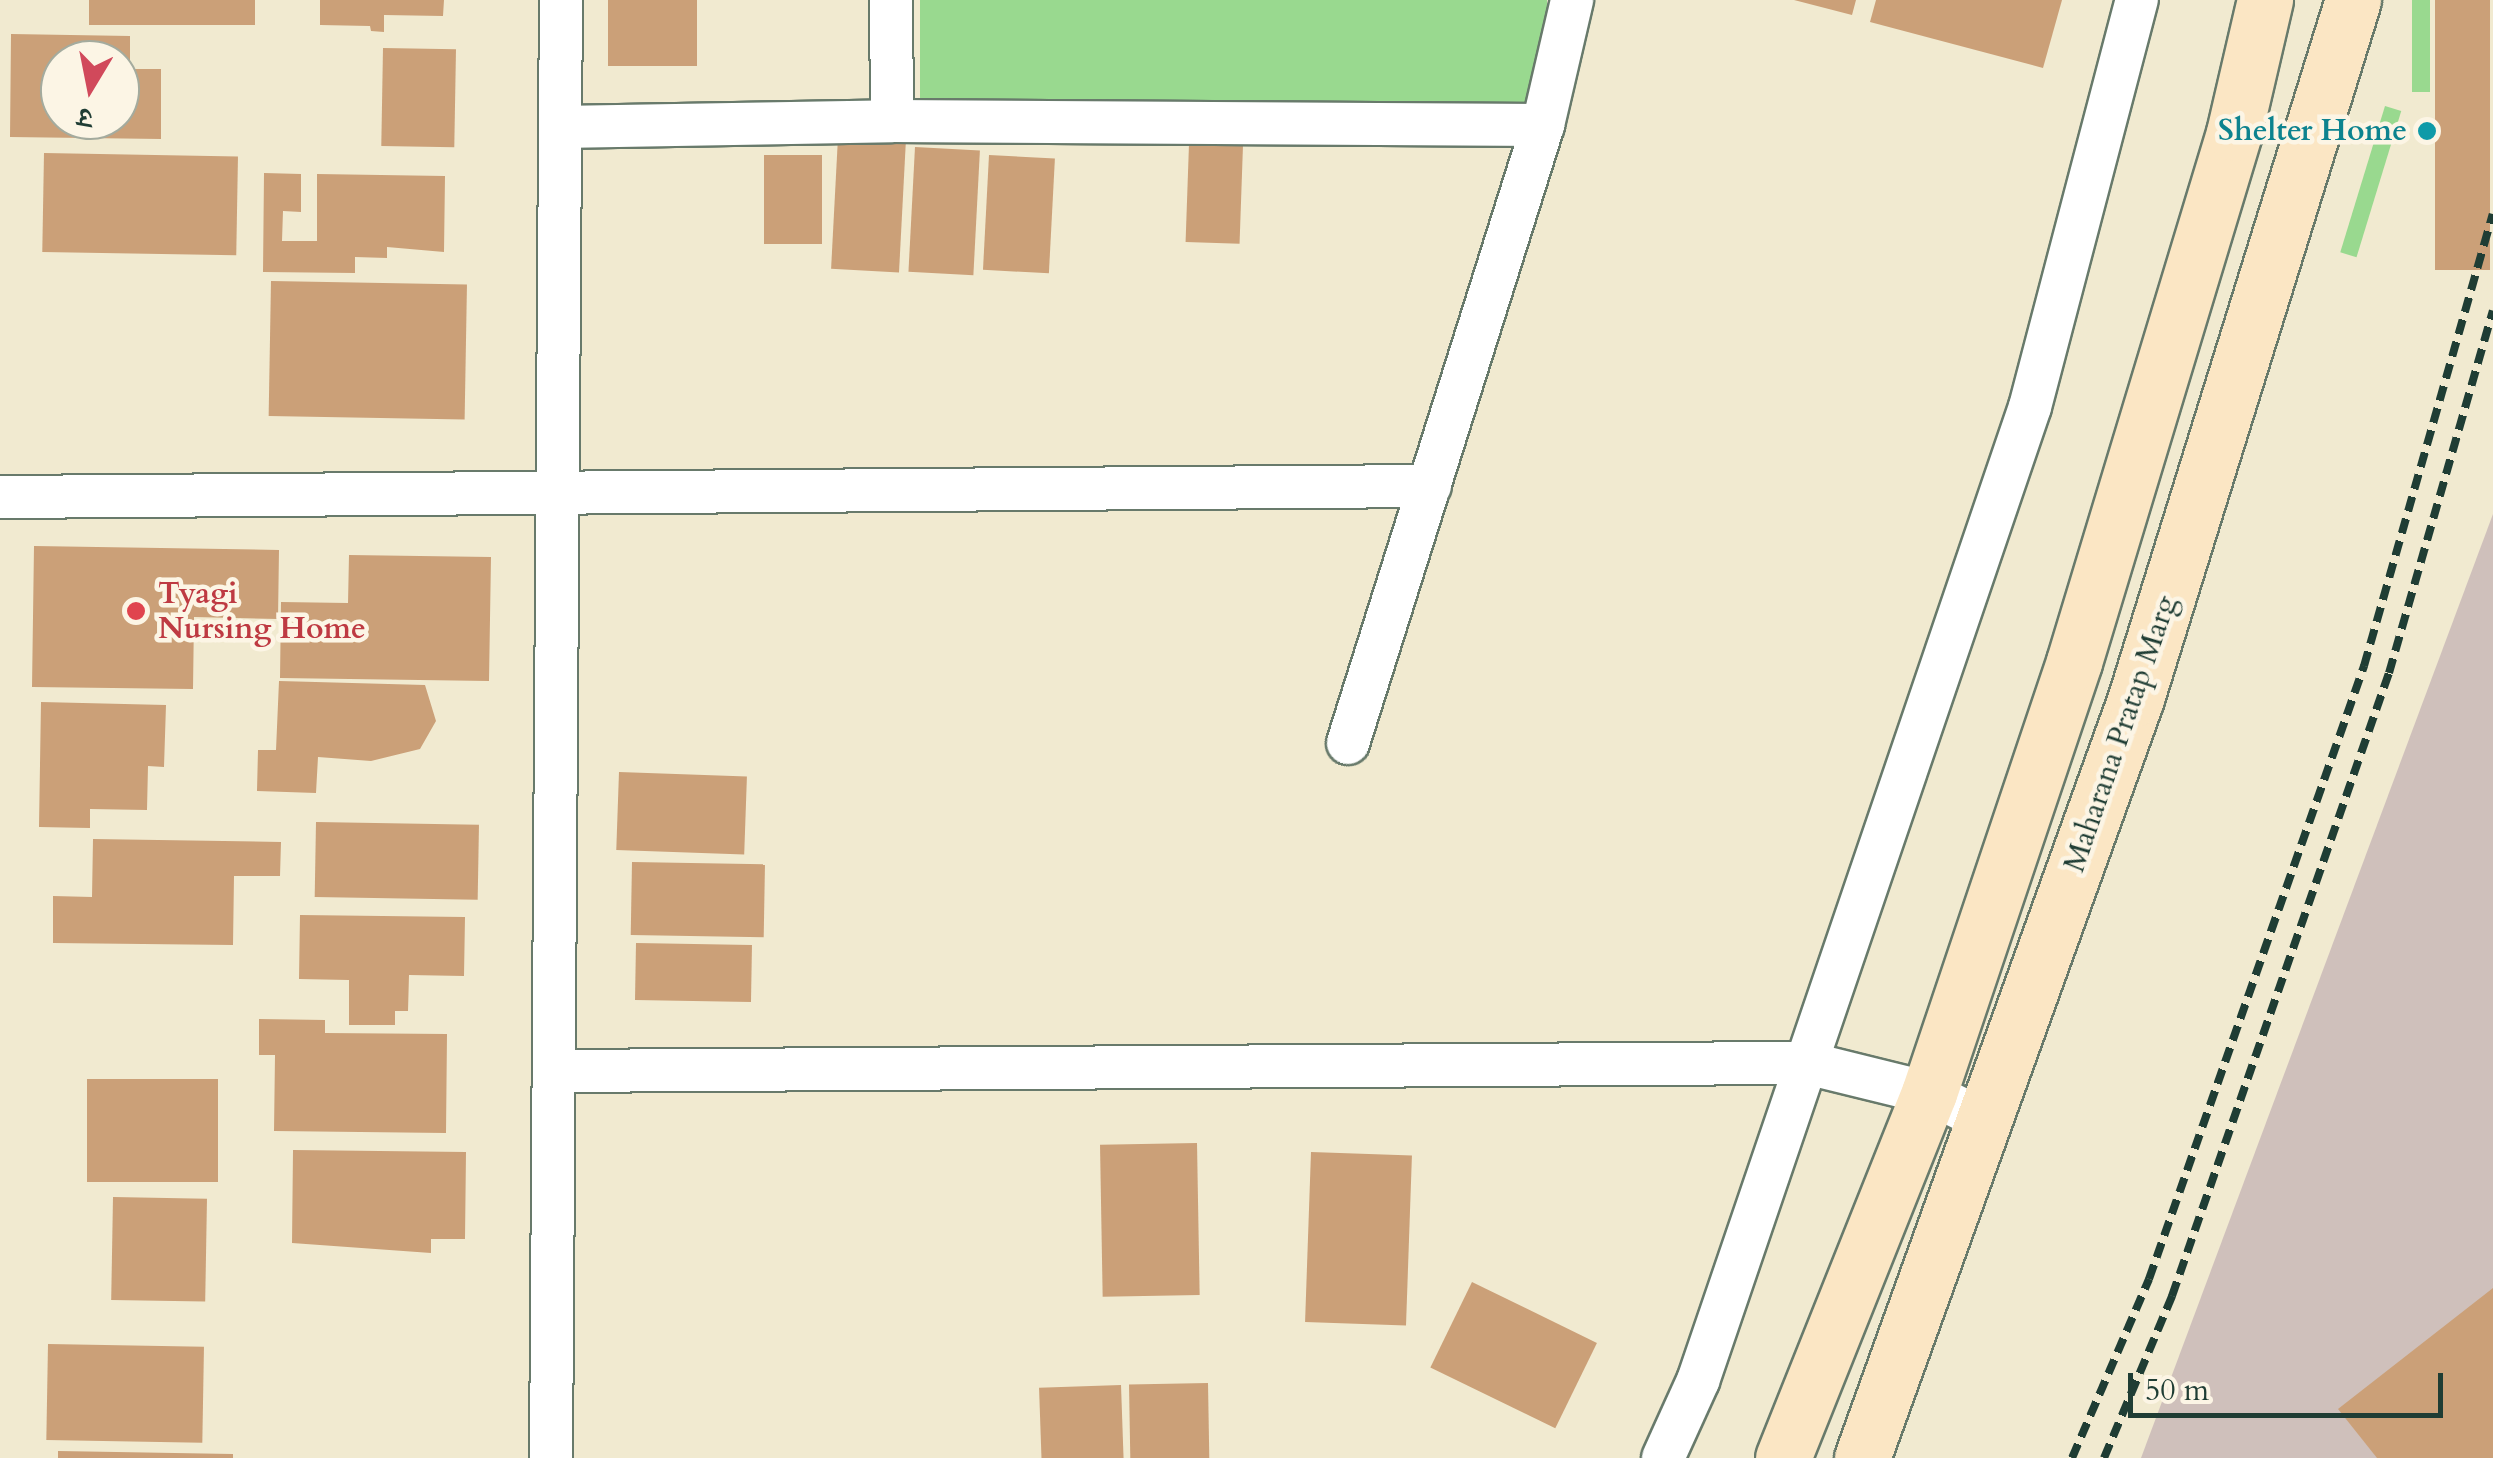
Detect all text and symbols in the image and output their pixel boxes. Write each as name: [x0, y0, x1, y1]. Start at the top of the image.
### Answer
north arrow: [40, 40, 140, 140]
text: उ: [75, 98, 95, 138]
place label: Shelter Home: [2218, 113, 2407, 149]
marker: Shelter Home: [2416, 120, 2438, 142]
place label: Tyagi Nursing Home: [158, 576, 366, 646]
street label: Maharana Pratap Marg: [2057, 591, 2185, 877]
marker: Tyagi Nursing Home: [123, 598, 149, 624]
scale bar: [2133, 1353, 2448, 1415]
text: 50 m: [2145, 1370, 2209, 1411]

